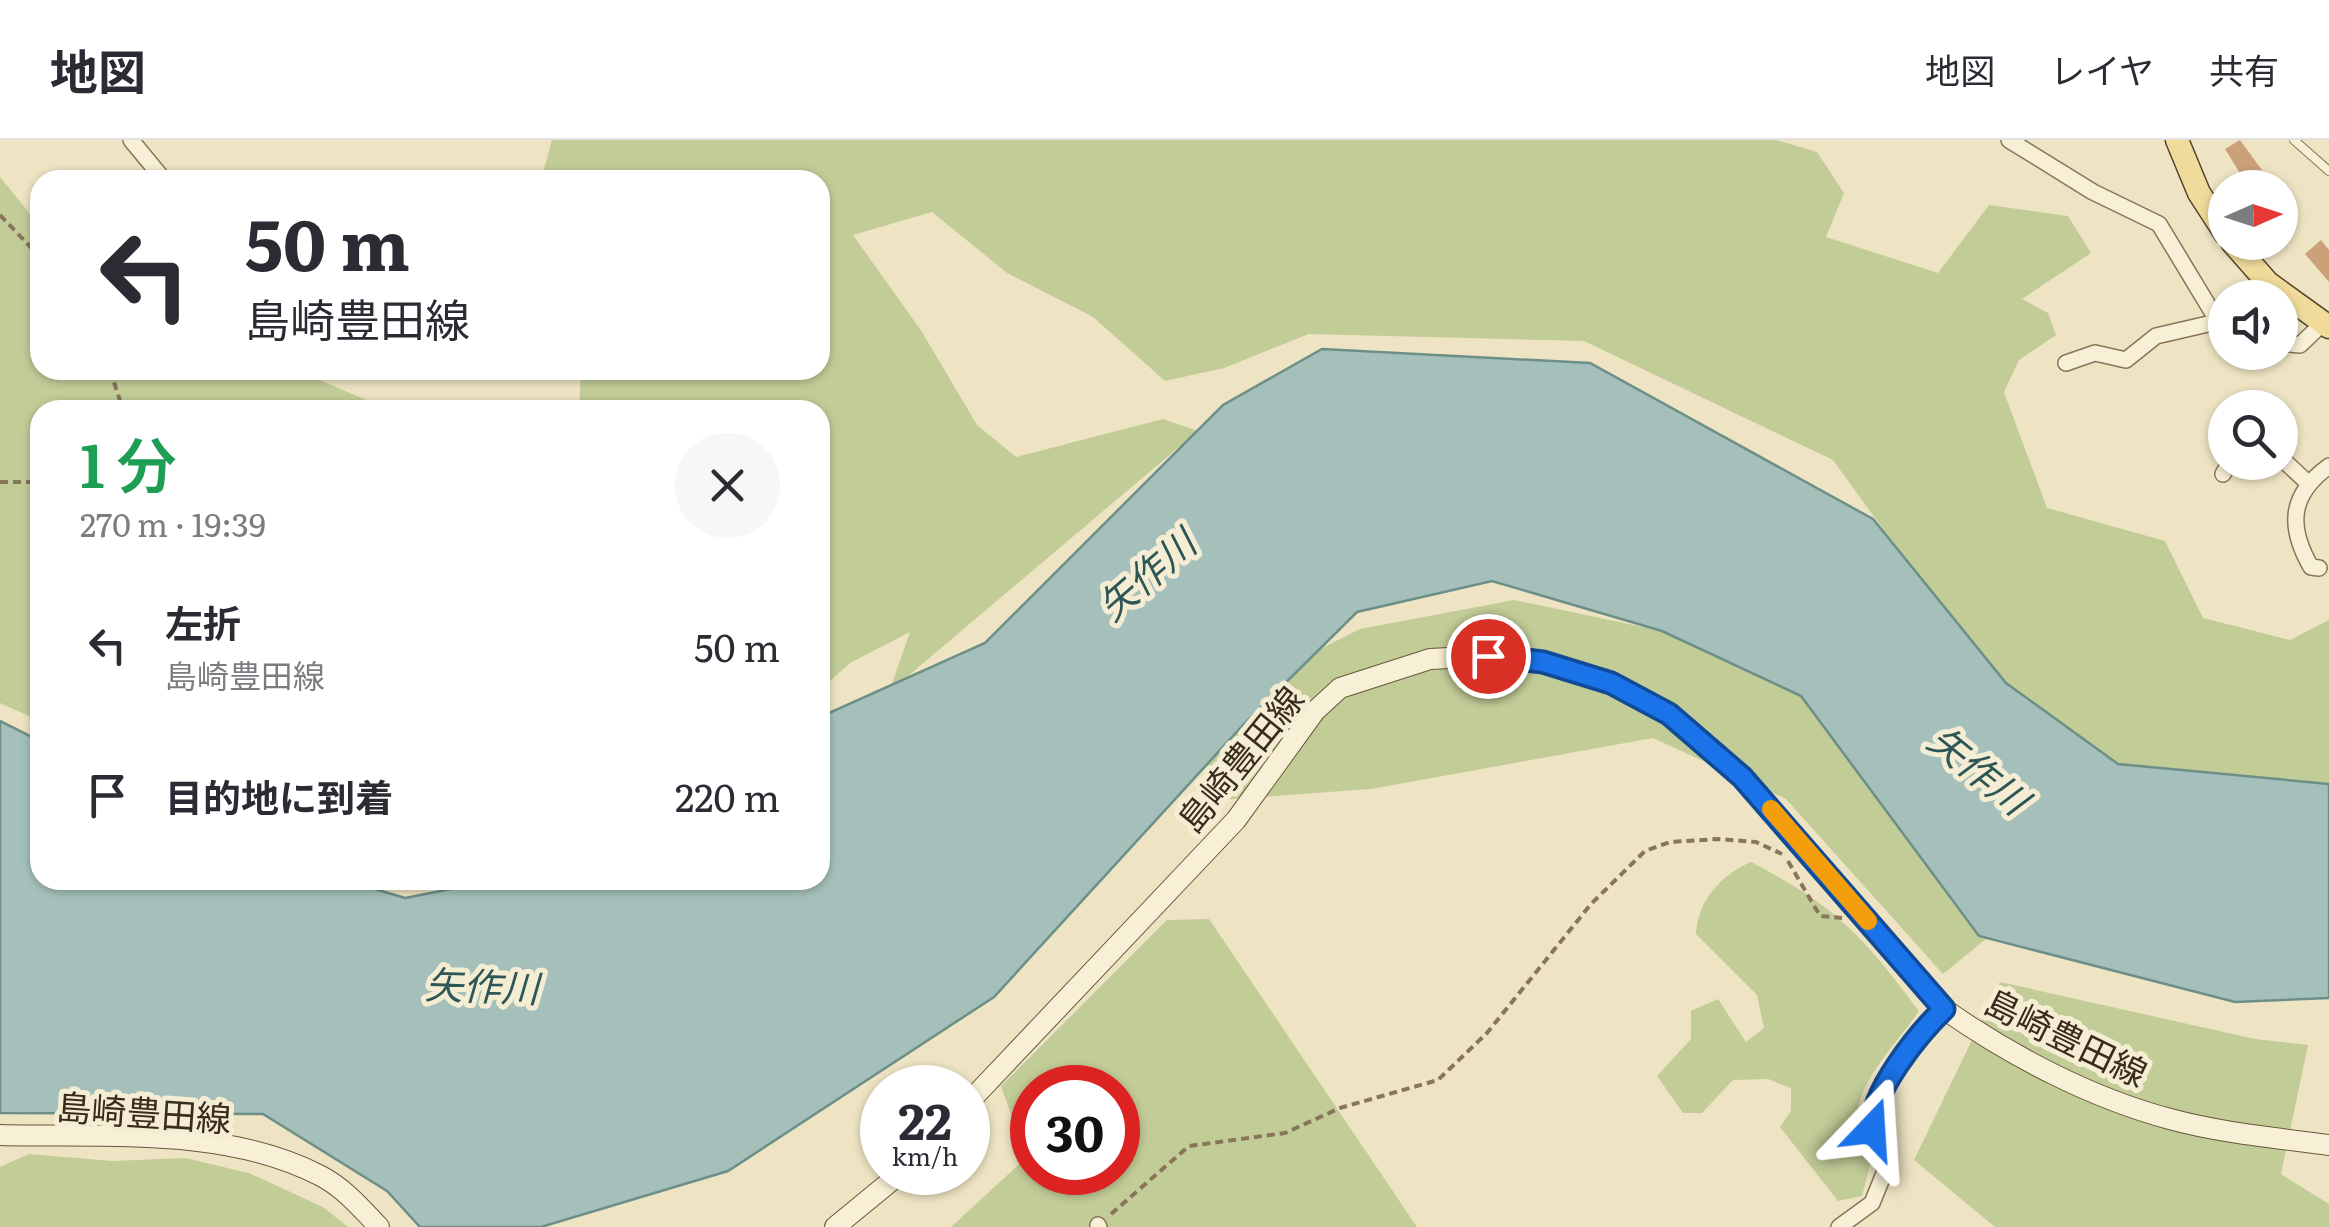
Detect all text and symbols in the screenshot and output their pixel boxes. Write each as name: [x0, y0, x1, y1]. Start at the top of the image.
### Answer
text: 地図: [50, 34, 146, 105]
text: 地図: [1925, 43, 1995, 95]
text: レイヤ: [2050, 43, 2154, 95]
text: 共有: [2209, 43, 2279, 95]
north arrow: [2208, 170, 2298, 260]
map controls: [2208, 170, 2298, 480]
text: 50 m: [245, 189, 410, 293]
icon: left: [80, 210, 210, 340]
button: sound: [2208, 280, 2298, 370]
text: 島崎豊田線: [245, 284, 470, 351]
button: search: [2208, 390, 2298, 480]
text: 1 分: [80, 417, 177, 506]
button: close: [675, 433, 780, 538]
text: 270 m · 19:39: [80, 499, 266, 547]
water label: 矢作川: [1083, 511, 1210, 632]
text: 左折: [165, 593, 241, 650]
pin: [1446, 614, 1531, 699]
text: 50 m: [694, 617, 780, 674]
icon: left: [80, 618, 135, 673]
icon: arrive: [1461, 629, 1516, 684]
text: 島崎豊田線: [165, 650, 325, 698]
street label: 島崎豊田線: [1164, 674, 1314, 842]
water label: 矢作川: [1918, 710, 2045, 829]
text: 目的地に到着: [165, 767, 393, 824]
text: 220 m: [675, 767, 780, 824]
icon: arrive: [80, 768, 135, 823]
water label: 矢作川: [424, 954, 544, 1015]
street label: 島崎豊田線: [1977, 974, 2157, 1098]
speed limit sign: 30: [1010, 1065, 1140, 1195]
position arrow: [1820, 1077, 1924, 1181]
street label: 島崎豊田線: [55, 1079, 233, 1143]
text: 22: [898, 1081, 952, 1155]
text: km/h: [892, 1137, 958, 1174]

